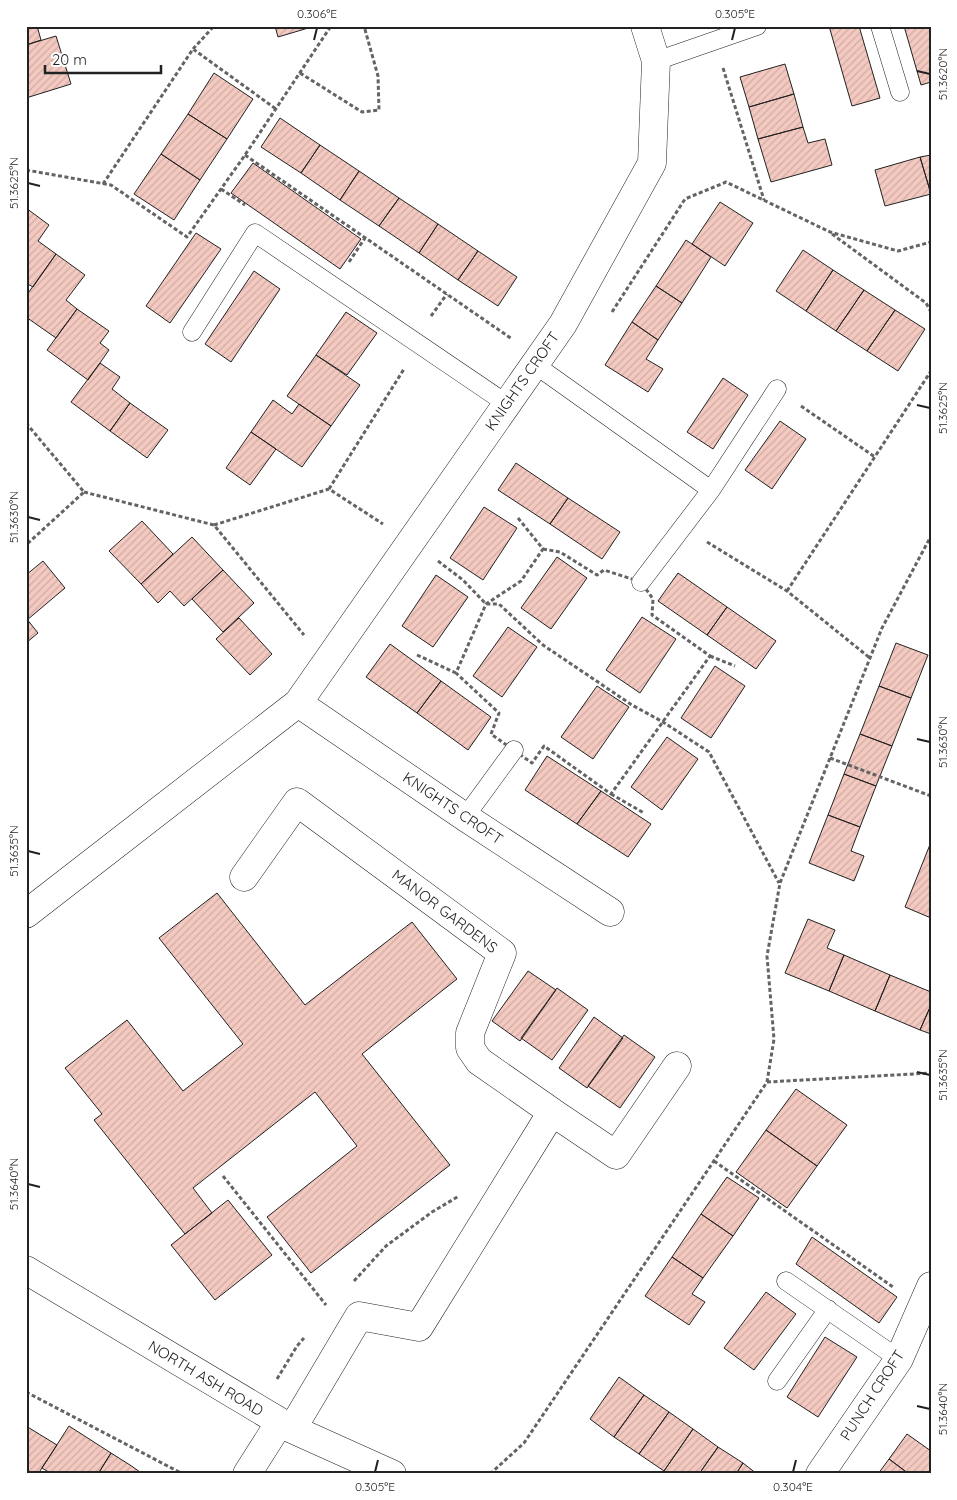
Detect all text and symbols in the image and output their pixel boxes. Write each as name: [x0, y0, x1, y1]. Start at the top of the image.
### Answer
text: 0.306°E: [297, 6, 337, 21]
text: 0.305°E: [715, 6, 755, 21]
scale bar: [45, 42, 161, 74]
text: 51.3620°N: [935, 48, 950, 100]
text: 20 m: [52, 50, 87, 69]
text: 51.3625°N: [6, 157, 21, 209]
street label: KNIGHTS CROFT: [481, 328, 563, 434]
text: 51.3625°N: [935, 382, 950, 434]
text: 51.3630°N: [6, 491, 21, 543]
text: 51.3630°N: [935, 716, 950, 768]
street label: KNIGHTS CROFT: [399, 768, 507, 848]
text: 51.3635°N: [6, 825, 21, 877]
street label: MANOR GARDENS: [388, 865, 502, 957]
text: 51.3635°N: [935, 1049, 950, 1101]
text: 51.3640°N: [6, 1158, 21, 1210]
street label: NORTH ASH ROAD: [145, 1336, 267, 1420]
street label: PUNCH CROFT: [836, 1346, 908, 1444]
text: 51.3640°N: [935, 1383, 950, 1435]
text: 0.305°E: [355, 1479, 395, 1494]
text: 0.304°E: [773, 1479, 813, 1494]

